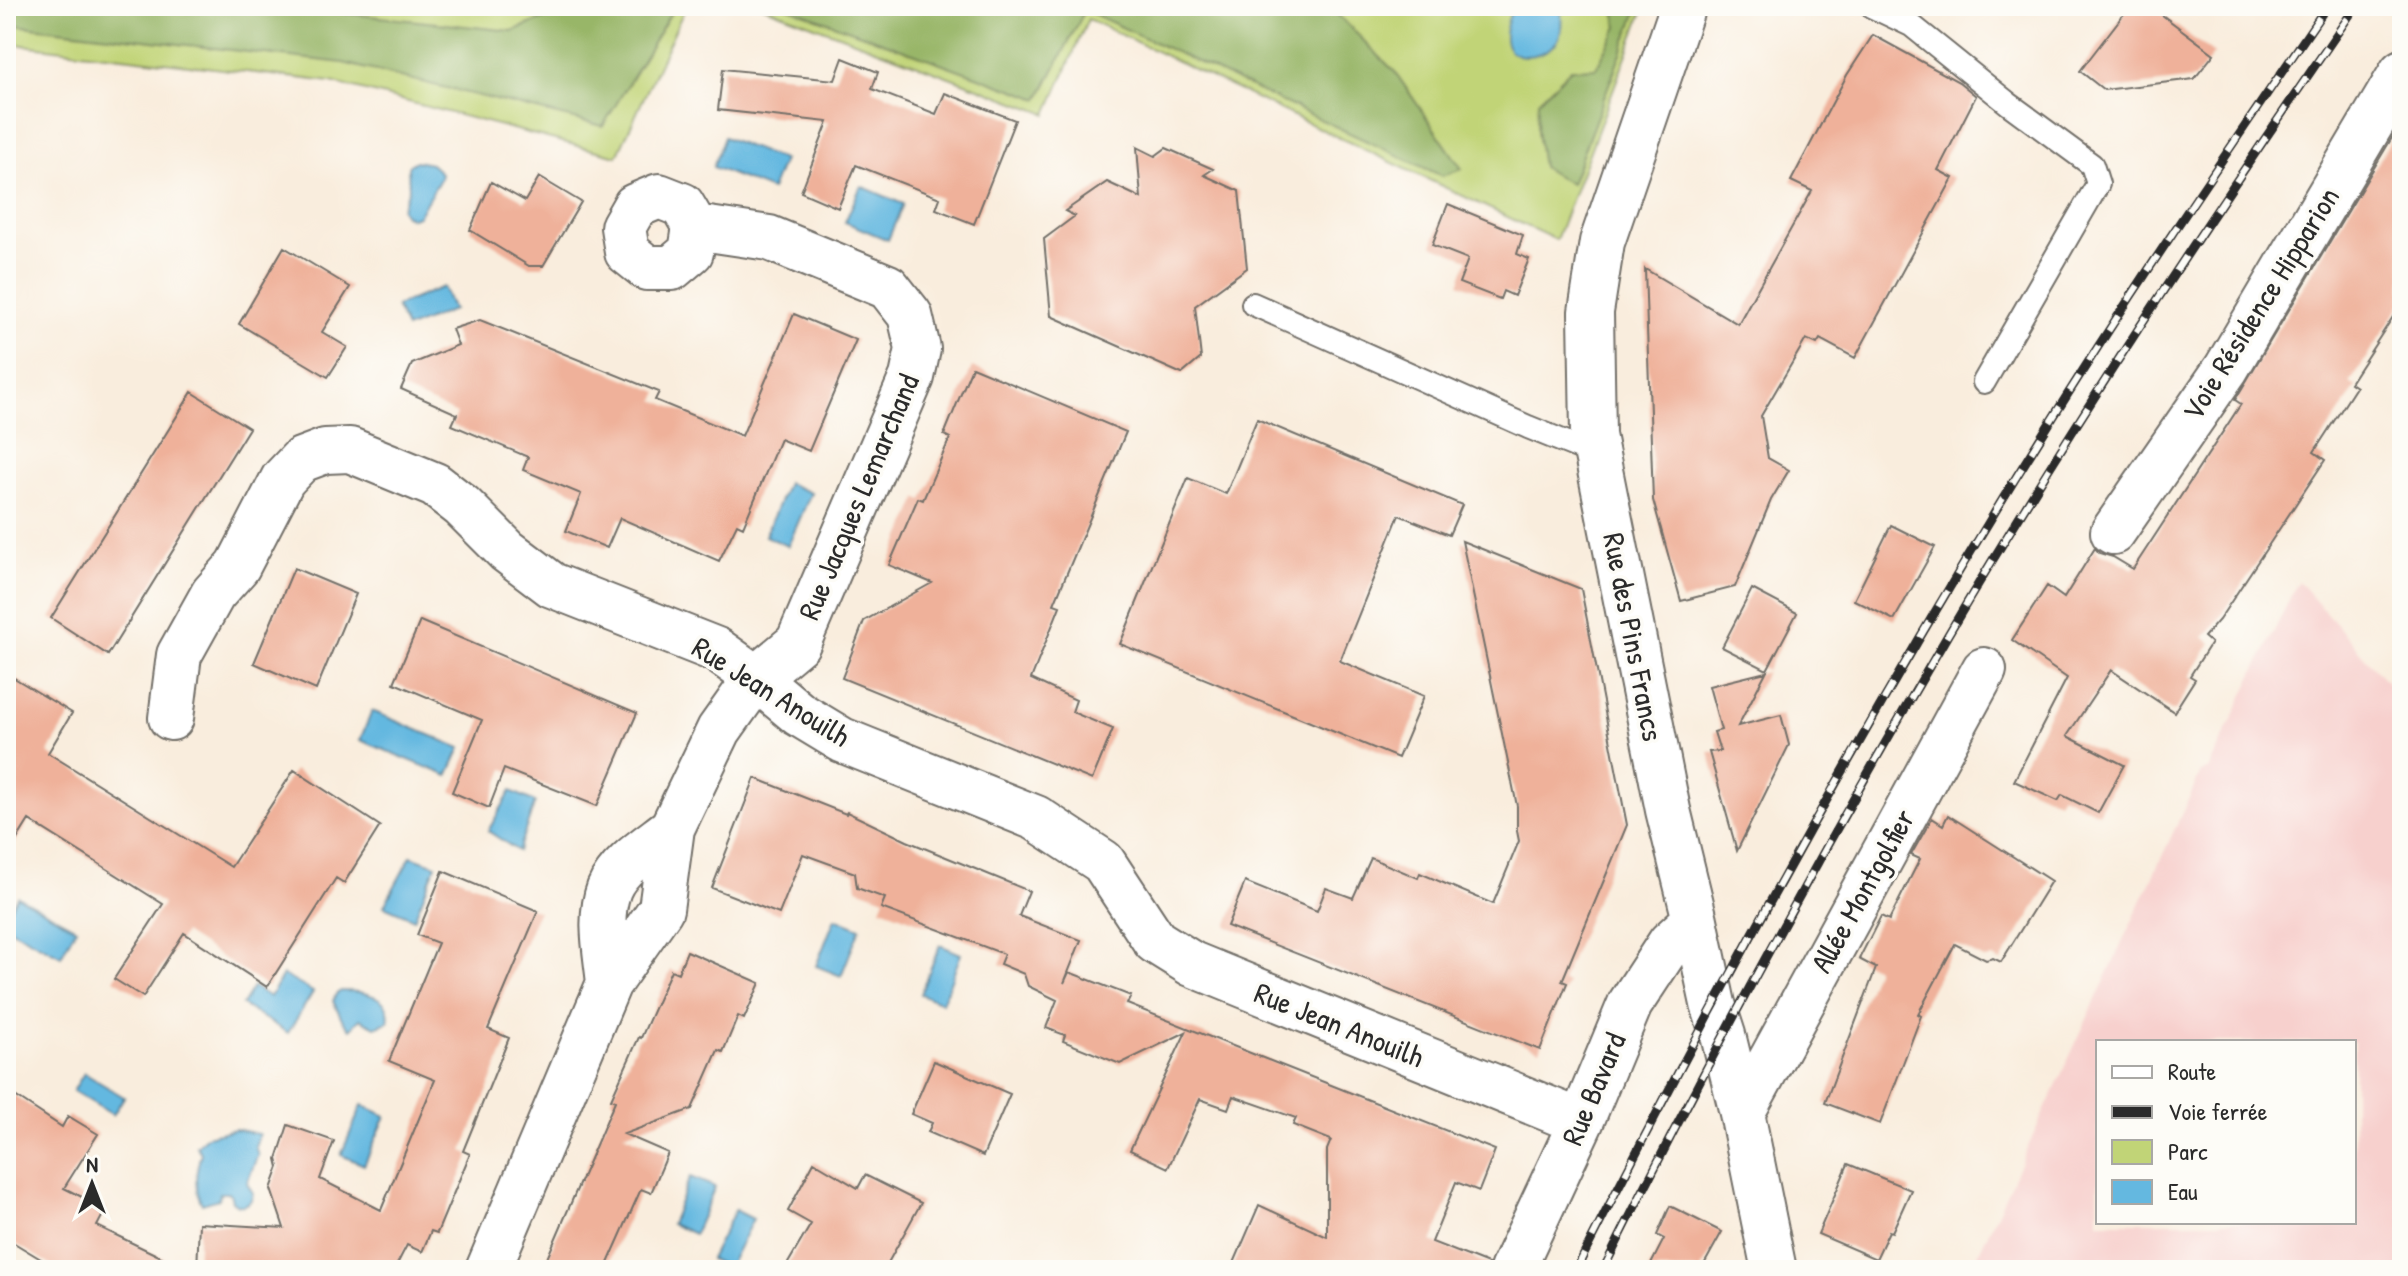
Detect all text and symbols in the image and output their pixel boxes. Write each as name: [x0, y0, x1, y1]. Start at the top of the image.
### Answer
street label: Voie Résidence Hipparion: [2172, 179, 2348, 428]
street label: Rue Jacques Lemarchand: [788, 367, 928, 626]
street label: Rue des Pins Francs: [1594, 529, 1674, 744]
street label: Rue Jean Anouilh: [685, 627, 858, 756]
street label: Allée Montgolfier: [1801, 801, 1924, 979]
street label: Rue Jean Anouilh: [1249, 972, 1430, 1076]
street label: Rue Bavard: [1552, 1026, 1635, 1151]
legend: [2096, 1040, 2356, 1224]
text: Route: [2168, 1055, 2216, 1087]
text: Voie ferrée: [2168, 1095, 2268, 1127]
text: Parc: [2168, 1135, 2208, 1167]
north arrow: [52, 1144, 132, 1224]
text: N: [86, 1149, 98, 1179]
text: Eau: [2168, 1175, 2198, 1207]

